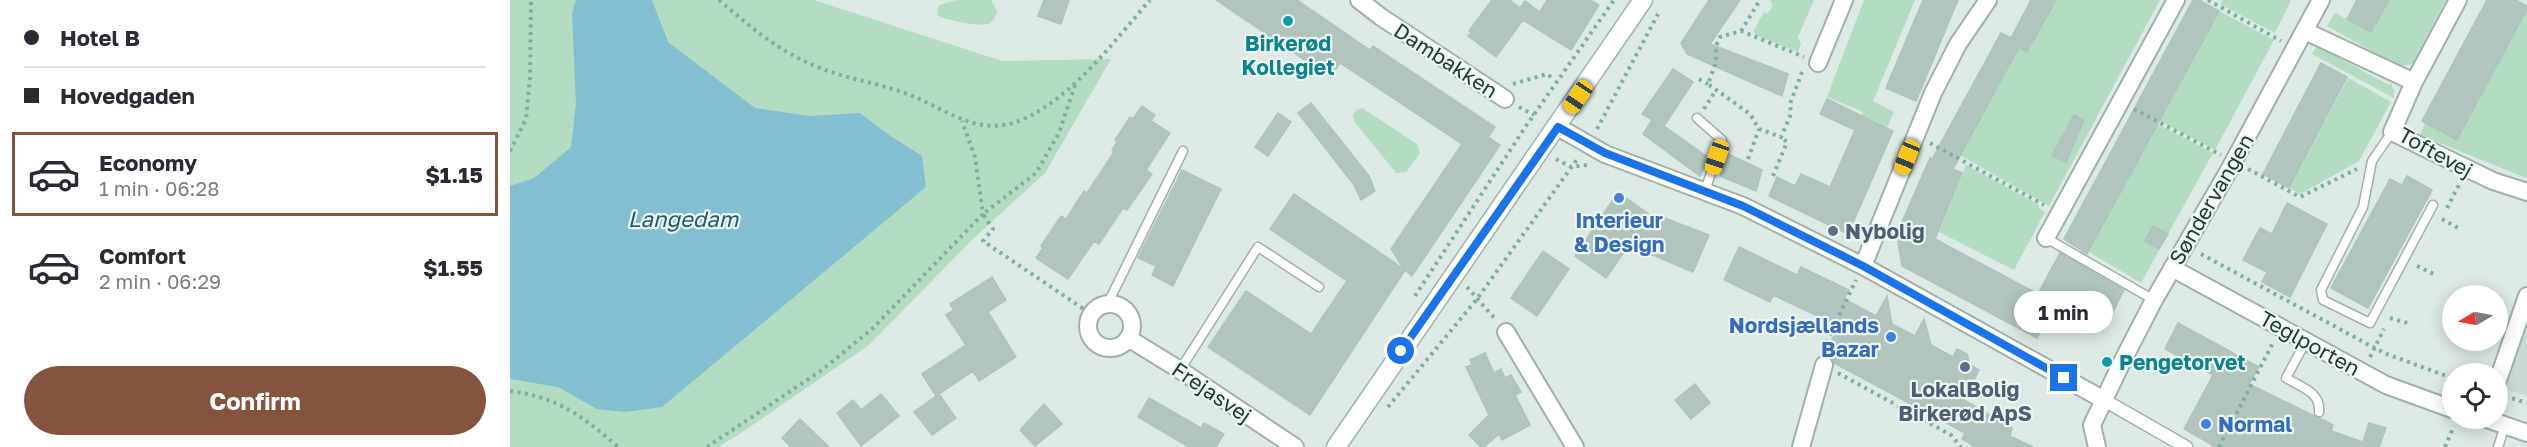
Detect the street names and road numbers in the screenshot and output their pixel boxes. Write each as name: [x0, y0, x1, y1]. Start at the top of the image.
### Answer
street label: Dambakken: [1389, 17, 1503, 103]
street label: Toftevej: [2394, 121, 2478, 183]
street label: Søndervangen: [2163, 129, 2259, 269]
street label: Teglporten: [2255, 305, 2365, 381]
street label: Frejasvej: [1167, 356, 1257, 428]

